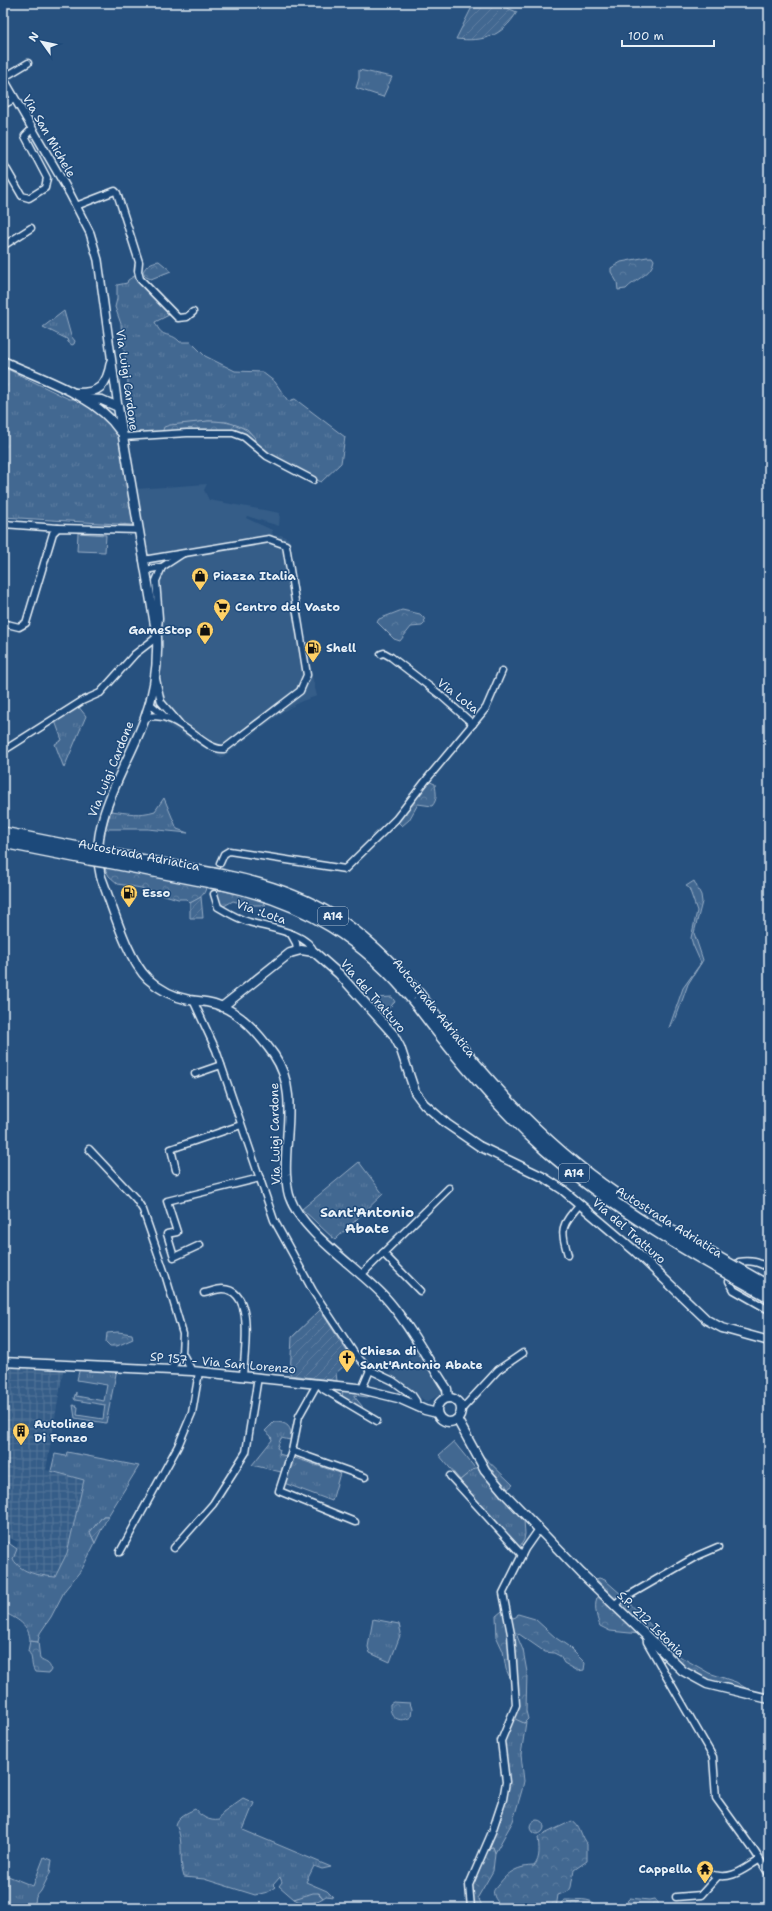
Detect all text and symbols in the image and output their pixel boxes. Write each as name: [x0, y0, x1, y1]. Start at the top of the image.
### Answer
north arrow: [22, 22, 62, 62]
scale bar: [622, 22, 714, 48]
text: 100 m: [628, 28, 664, 44]
text: N: [25, 29, 43, 45]
street label: Via San Michele: [19, 92, 79, 181]
street label: Via Luigi Cardone: [112, 328, 142, 432]
shop icon: Piazza Italia: [190, 566, 210, 591]
place label: Piazza Italia: [213, 568, 297, 584]
supermarket icon: Centro del Vasto: [212, 597, 232, 622]
place label: Centro del Vasto: [235, 599, 340, 615]
shop icon: GameStop: [195, 620, 215, 645]
place label: GameStop: [128, 622, 192, 638]
fuel station icon: Shell: [303, 638, 323, 663]
place label: Shell: [326, 640, 356, 656]
street label: Via Lota: [434, 675, 483, 718]
street label: Via Luigi Cardone: [84, 718, 138, 819]
street label: Autostrada Adriatica: [77, 835, 202, 875]
fuel station icon: Esso: [119, 883, 139, 908]
place label: Esso: [142, 885, 171, 901]
street label: Via :Lota: [234, 896, 289, 928]
road number: A14: [318, 907, 348, 925]
street label: Autostrada Adriatica: [389, 955, 479, 1061]
street label: Via del Tratturo: [337, 956, 409, 1036]
street label: Via Luigi Cardone: [266, 1083, 284, 1185]
road number: A14: [559, 1164, 589, 1182]
street label: Autostrada Adriatica: [613, 1183, 726, 1262]
street label: Via del Tratturo: [589, 1195, 669, 1267]
district label: Sant'Antonio Abate: [320, 1203, 414, 1237]
place label: Chiesa di Sant'Antonio Abate: [360, 1343, 483, 1373]
church icon: Chiesa di Sant'Antonio Abate: [337, 1348, 357, 1373]
street label: SP 157 - Via San Lorenzo: [149, 1349, 297, 1377]
place label: Autolinee Di Fonzo: [34, 1416, 94, 1446]
building icon: Autolinee Di Fonzo: [11, 1421, 31, 1446]
street label: S.P. 212 Istonia: [614, 1588, 689, 1661]
temple icon: Cappella: [695, 1859, 715, 1884]
place label: Cappella: [638, 1861, 693, 1877]

